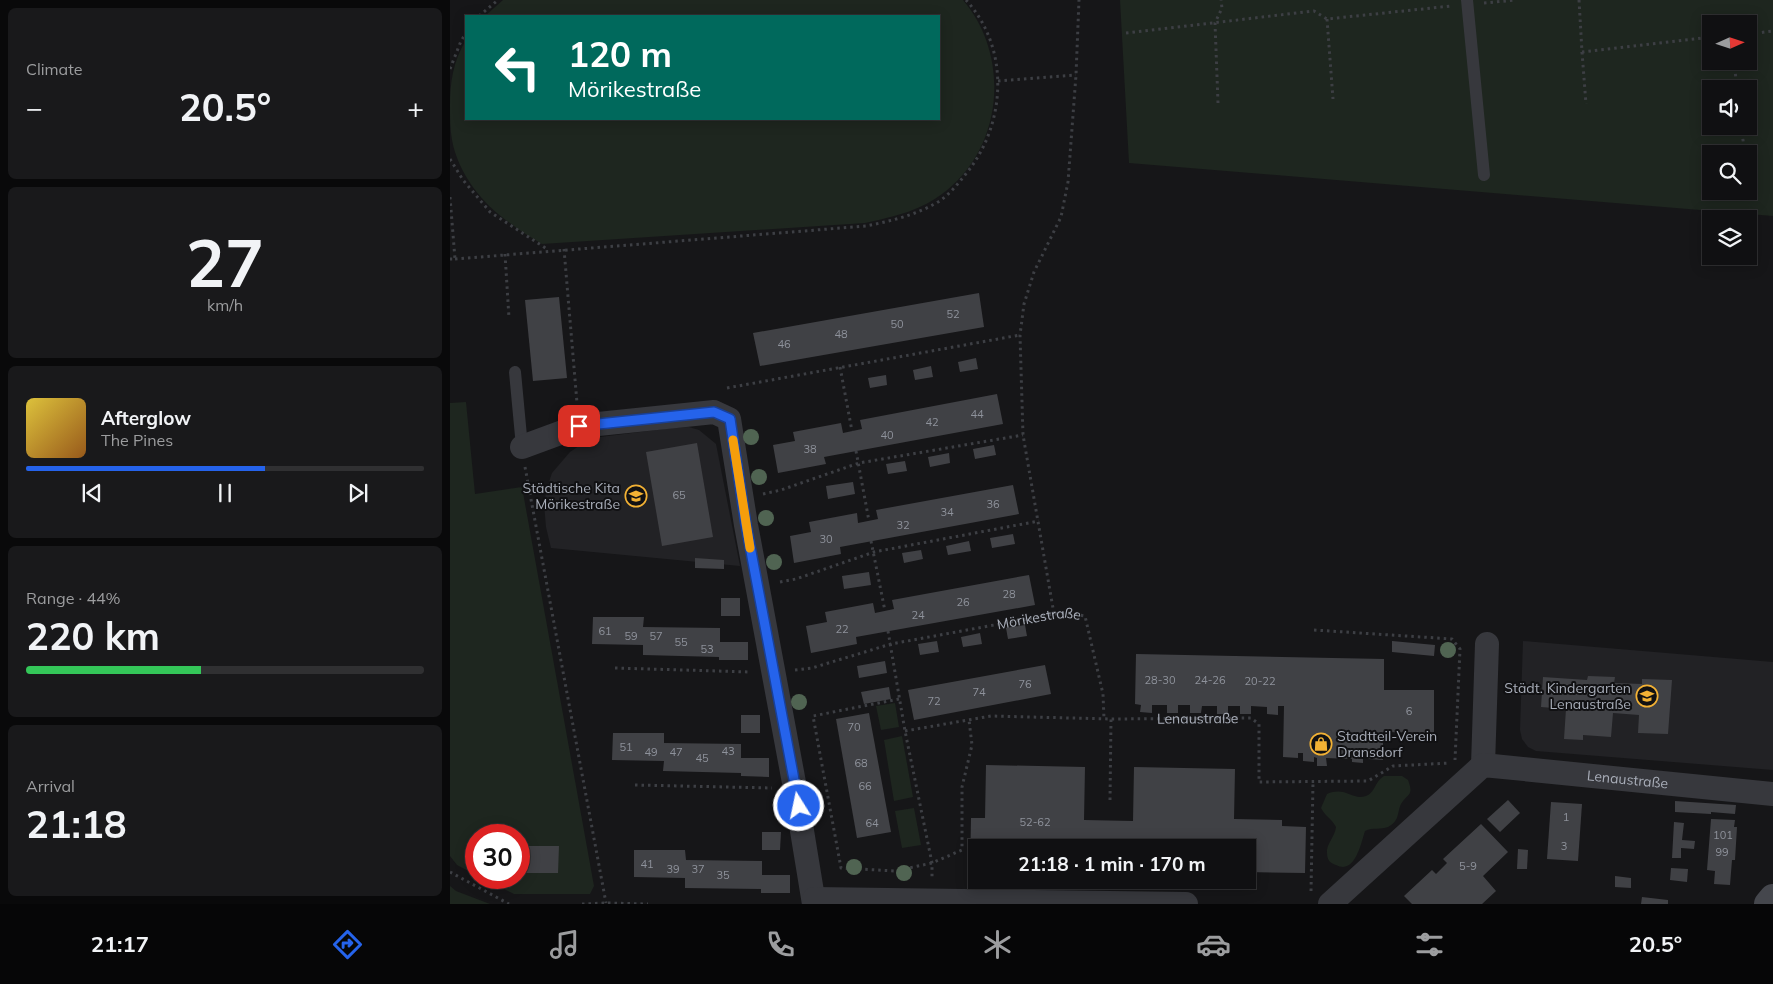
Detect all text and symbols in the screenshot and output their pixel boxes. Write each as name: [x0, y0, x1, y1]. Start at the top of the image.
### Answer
north arrow: [1702, 15, 1758, 70]
map controls: [1702, 15, 1757, 265]
text: 120 m: [568, 32, 672, 76]
icon: left: [485, 35, 550, 100]
text: Climate: [26, 59, 82, 79]
text: Mörikestraße: [568, 75, 701, 103]
button: sound: [1702, 80, 1757, 135]
text: 20.5°: [179, 83, 271, 131]
text: −: [26, 90, 43, 125]
text: +: [407, 90, 424, 125]
button: search: [1702, 145, 1757, 200]
button: layers: [1702, 210, 1757, 265]
text: 27: [186, 222, 264, 303]
text: km/h: [207, 295, 243, 315]
house number: 52: [946, 307, 960, 321]
house number: 50: [890, 317, 904, 331]
house number: 48: [834, 327, 848, 341]
house number: 46: [777, 337, 791, 351]
pin: [558, 405, 600, 447]
text: Afterglow: [101, 406, 191, 430]
house number: 44: [970, 407, 984, 421]
icon: arrive: [565, 412, 593, 440]
house number: 42: [925, 415, 939, 429]
house number: 40: [880, 428, 894, 442]
text: The Pines: [101, 430, 173, 450]
house number: 38: [803, 442, 817, 456]
icon: previous: [78, 479, 106, 507]
icon: pause: [211, 479, 239, 507]
icon: next: [344, 479, 372, 507]
place label: Städtische Kita Mörikestraße: [523, 479, 620, 513]
school or university icon: Städtische Kita Mörikestraße: [624, 484, 648, 508]
house number: 65: [672, 488, 686, 502]
house number: 36: [986, 497, 1000, 511]
house number: 34: [940, 505, 954, 519]
house number: 32: [896, 518, 910, 532]
house number: 30: [819, 532, 833, 546]
house number: 28: [1002, 587, 1016, 601]
text: Range · 44%: [26, 588, 121, 608]
house number: 26: [956, 595, 970, 609]
street label: Mörikestraße: [995, 604, 1082, 633]
house number: 24: [911, 608, 925, 622]
text: 220 km: [26, 612, 160, 660]
house number: 22: [835, 622, 849, 636]
house number: 61: [598, 624, 612, 638]
house number: 59: [624, 629, 638, 643]
house number: 57: [649, 629, 663, 643]
house number: 55: [674, 635, 688, 649]
house number: 53: [700, 642, 714, 656]
house number: 28-30: [1144, 673, 1176, 687]
house number: 24-26: [1194, 673, 1226, 687]
house number: 20-22: [1244, 674, 1276, 688]
house number: 76: [1018, 677, 1032, 691]
place label: Städt. Kindergarten Lenaustraße: [1504, 679, 1631, 713]
school or university icon: Städt. Kindergarten Lenaustraße: [1635, 684, 1659, 708]
house number: 74: [972, 685, 986, 699]
house number: 72: [927, 694, 941, 708]
house number: 6: [1406, 704, 1413, 718]
street label: Lenaustraße: [1157, 709, 1239, 728]
house number: 70: [847, 720, 861, 734]
place label: Stadtteil-Verein Dransdorf: [1337, 727, 1437, 761]
shop icon: Stadtteil-Verein Dransdorf: [1309, 732, 1333, 756]
house number: 51: [619, 740, 633, 754]
house number: 43: [721, 744, 735, 758]
house number: 49: [644, 745, 658, 759]
house number: 47: [669, 745, 683, 759]
house number: 45: [695, 751, 709, 765]
house number: 68: [854, 756, 868, 770]
street label: Lenaustraße: [1586, 766, 1669, 792]
text: Arrival: [26, 776, 75, 796]
position arrow: [772, 779, 824, 831]
house number: 66: [858, 779, 872, 793]
text: 21:18: [26, 800, 127, 848]
house number: 1: [1563, 810, 1569, 824]
house number: 52-62: [1019, 815, 1051, 829]
house number: 64: [865, 816, 879, 830]
speed limit sign: 30: [465, 824, 530, 889]
house number: 101: [1713, 828, 1733, 842]
house number: 3: [1561, 839, 1567, 853]
house number: 99: [1715, 845, 1729, 859]
text: 21:18 · 1 min · 170 m: [1018, 852, 1206, 876]
house number: 41: [640, 857, 654, 871]
house number: 5-9: [1459, 859, 1477, 873]
house number: 39: [666, 862, 680, 876]
house number: 37: [691, 862, 705, 876]
house number: 35: [716, 868, 730, 882]
icon: directions: [330, 927, 365, 962]
icon: music: [547, 927, 582, 962]
icon: phone: [763, 927, 798, 962]
icon: climate: [980, 927, 1015, 962]
icon: car: [1196, 927, 1231, 962]
icon: filters: [1412, 927, 1447, 962]
text: 21:17: [91, 930, 149, 958]
text: 20.5°: [1629, 930, 1682, 958]

